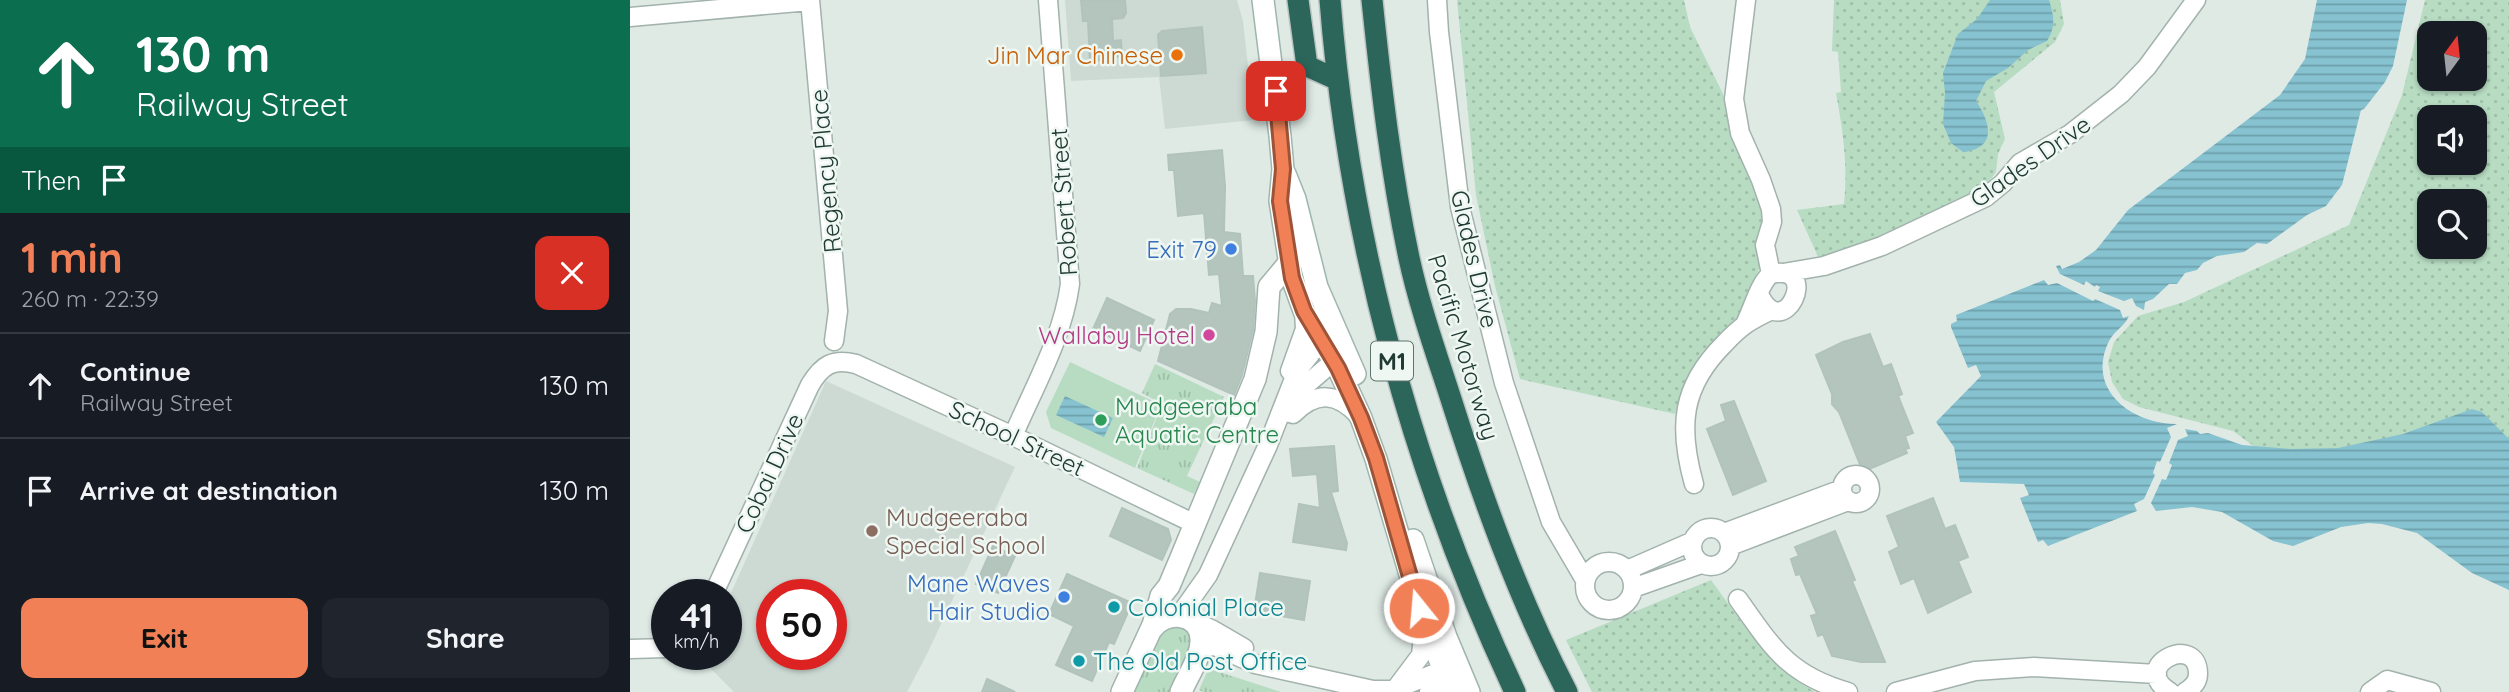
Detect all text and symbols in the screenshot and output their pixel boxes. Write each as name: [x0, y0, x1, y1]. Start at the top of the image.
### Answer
north arrow: [2417, 21, 2487, 91]
map controls: [2417, 21, 2487, 259]
text: 130 m: [136, 23, 270, 84]
icon: ahead: [21, 28, 112, 119]
place label: Jin Mar Chinese: [987, 40, 1163, 70]
marker: Jin Mar Chinese: [1169, 47, 1185, 63]
pin: [1246, 61, 1306, 121]
icon: arrive: [1257, 72, 1295, 110]
text: Railway Street: [136, 84, 349, 124]
street label: Regency Place: [803, 88, 847, 254]
button: sound: [2417, 105, 2487, 175]
street label: Glades Drive: [1964, 108, 2096, 214]
street label: Robert Street: [1043, 127, 1083, 277]
icon: arrive: [95, 161, 133, 199]
text: Then: [21, 164, 81, 197]
street label: Glades Drive: [1445, 187, 1505, 331]
button: search: [2417, 189, 2487, 259]
text: 1 min: [21, 231, 123, 284]
place label: Exit 79: [1146, 234, 1217, 264]
button: close: [535, 236, 609, 310]
marker: Exit 79: [1223, 241, 1239, 257]
street label: Pacific Motorway: [1421, 250, 1507, 444]
text: 260 m · 22:39: [21, 284, 159, 313]
place label: Wallaby Hotel: [1038, 320, 1195, 350]
marker: Wallaby Hotel: [1201, 327, 1217, 343]
road number: M1: [1371, 342, 1413, 380]
text: Continue: [80, 355, 191, 388]
icon: ahead: [21, 367, 59, 405]
text: 130 m: [539, 369, 609, 402]
text: Railway Street: [80, 388, 233, 417]
place label: Mudgeeraba Aquatic Centre: [1115, 391, 1279, 449]
street label: School Street: [944, 394, 1090, 482]
street label: Cobai Drive: [728, 408, 810, 538]
marker: Mudgeeraba Aquatic Centre: [1093, 412, 1109, 428]
icon: arrive: [21, 472, 59, 510]
text: Arrive at destination: [80, 474, 338, 507]
text: 130 m: [539, 474, 609, 507]
place label: Mudgeeraba Special School: [886, 502, 1046, 560]
marker: Mudgeeraba Special School: [864, 523, 880, 539]
place label: Mane Waves Hair Studio: [907, 568, 1050, 626]
position arrow: [1382, 571, 1456, 645]
speed limit sign: 50: [756, 579, 847, 670]
marker: Mane Waves Hair Studio: [1056, 589, 1072, 605]
place label: Colonial Place: [1128, 592, 1284, 622]
text: 41: [680, 593, 713, 637]
button: Exit: [21, 598, 308, 678]
button: Share: [322, 598, 609, 678]
marker: Colonial Place: [1106, 599, 1122, 615]
text: km/h: [674, 630, 719, 653]
place label: The Old Post Office: [1093, 646, 1307, 676]
marker: The Old Post Office: [1071, 653, 1087, 669]

